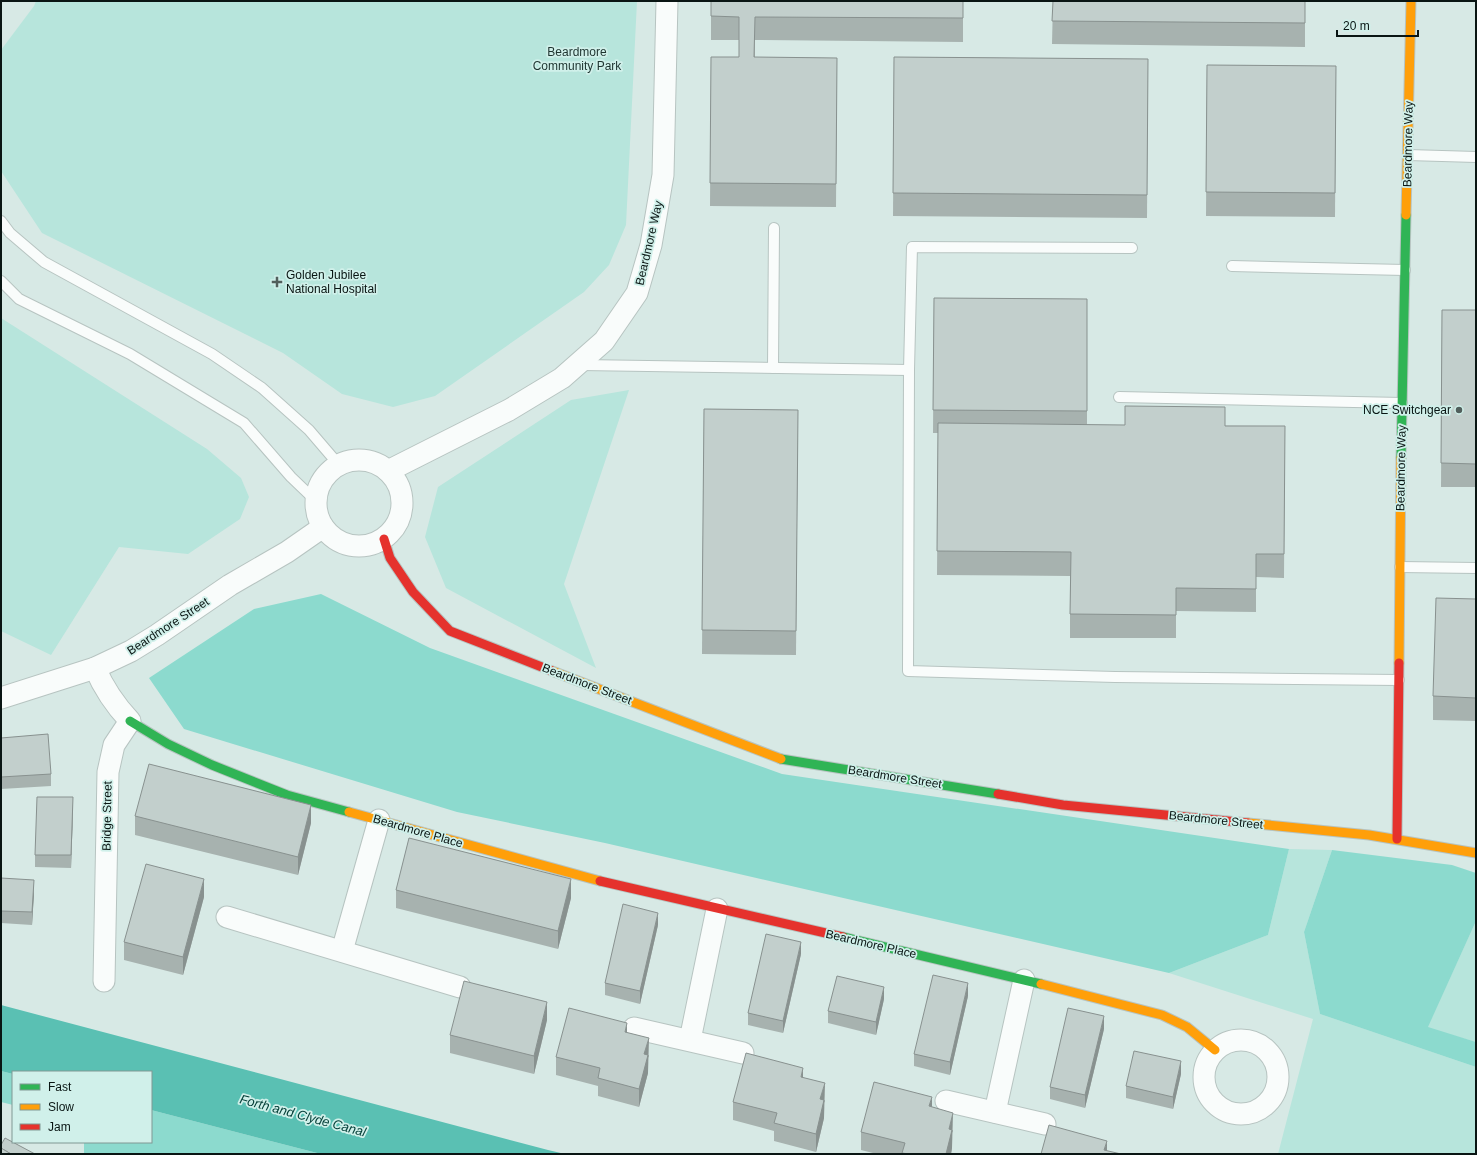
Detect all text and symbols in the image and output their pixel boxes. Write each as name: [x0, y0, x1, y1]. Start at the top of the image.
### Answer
scale bar: [1337, 12, 1418, 38]
text: 20 m: [1343, 19, 1370, 33]
park label: Beardmore Community Park: [533, 45, 622, 73]
street label: Beardmore Way: [1400, 101, 1416, 187]
street label: Beardmore Way: [632, 199, 666, 287]
place label: Golden Jubilee National Hospital: [286, 268, 377, 296]
marker: Golden Jubilee National Hospital: [271, 276, 283, 288]
place label: NCE Switchgear: [1363, 403, 1451, 417]
marker: NCE Switchgear: [1454, 405, 1464, 415]
street label: Beardmore Way: [1393, 425, 1409, 511]
street label: Beardmore Street: [124, 594, 212, 658]
street label: Beardmore Street: [540, 660, 634, 708]
street label: Beardmore Street: [847, 763, 944, 791]
street label: Bridge Street: [99, 780, 115, 851]
street label: Beardmore Street: [1168, 808, 1264, 832]
street label: Beardmore Place: [372, 811, 465, 851]
street label: Beardmore Place: [824, 927, 918, 961]
legend: [12, 1071, 152, 1143]
text: Fast: [48, 1080, 72, 1094]
water label: Forth and Clyde Canal: [238, 1091, 369, 1140]
text: Slow: [48, 1100, 74, 1114]
text: Jam: [48, 1120, 71, 1134]

